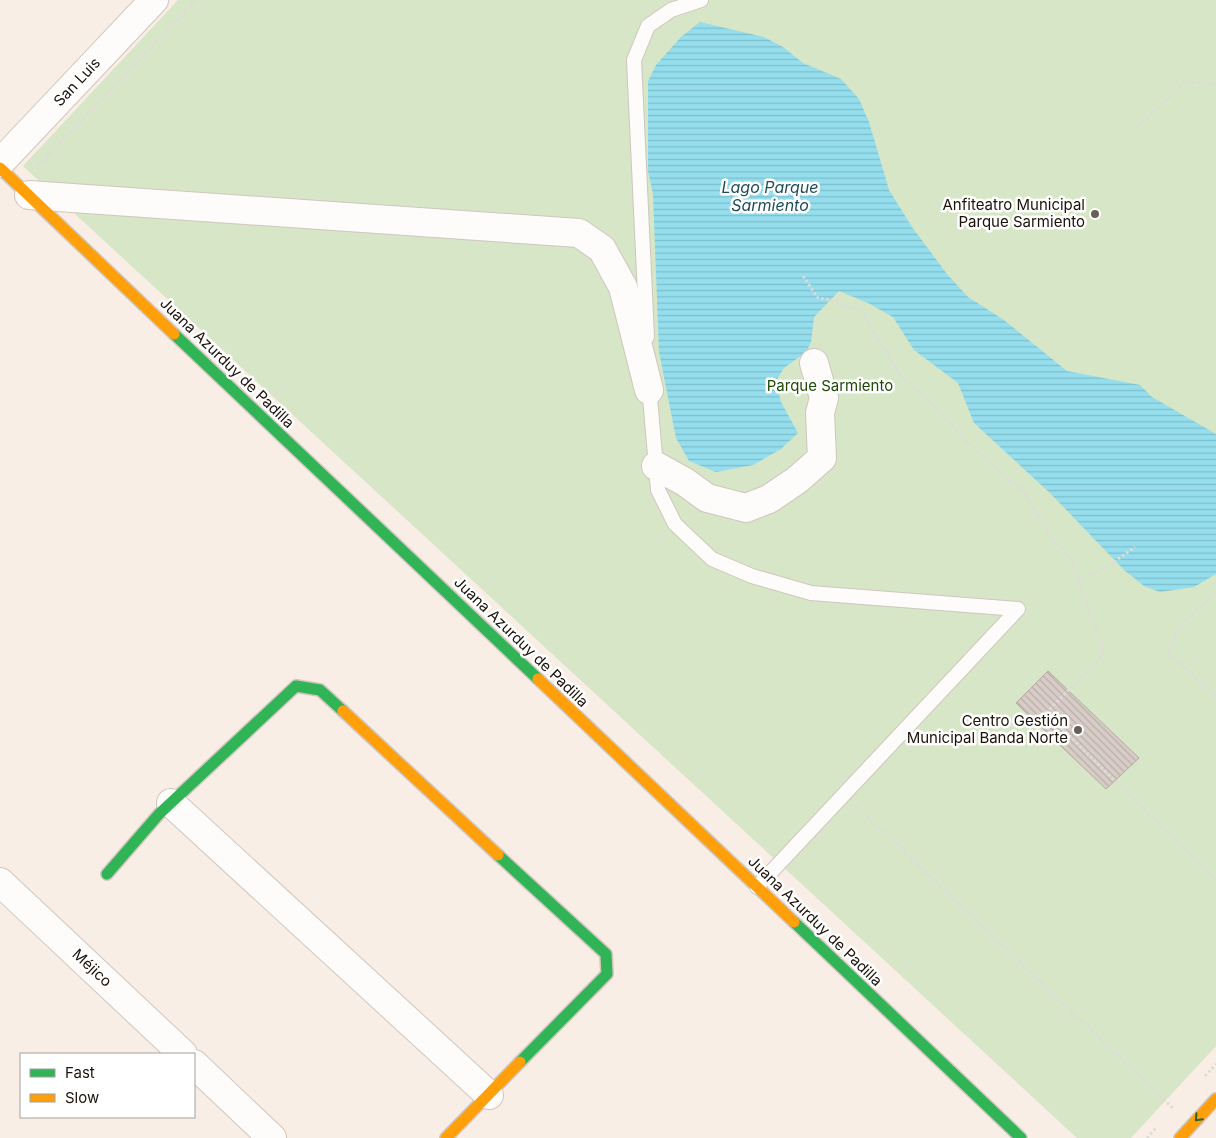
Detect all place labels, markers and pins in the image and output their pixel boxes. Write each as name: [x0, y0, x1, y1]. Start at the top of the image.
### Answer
place label: Anfiteatro Municipal Parque Sarmiento: [943, 195, 1085, 231]
marker: Anfiteatro Municipal Parque Sarmiento: [1089, 208, 1101, 220]
place label: Centro Gestión Municipal Banda Norte: [907, 711, 1068, 747]
marker: Centro Gestión Municipal Banda Norte: [1072, 724, 1084, 736]

